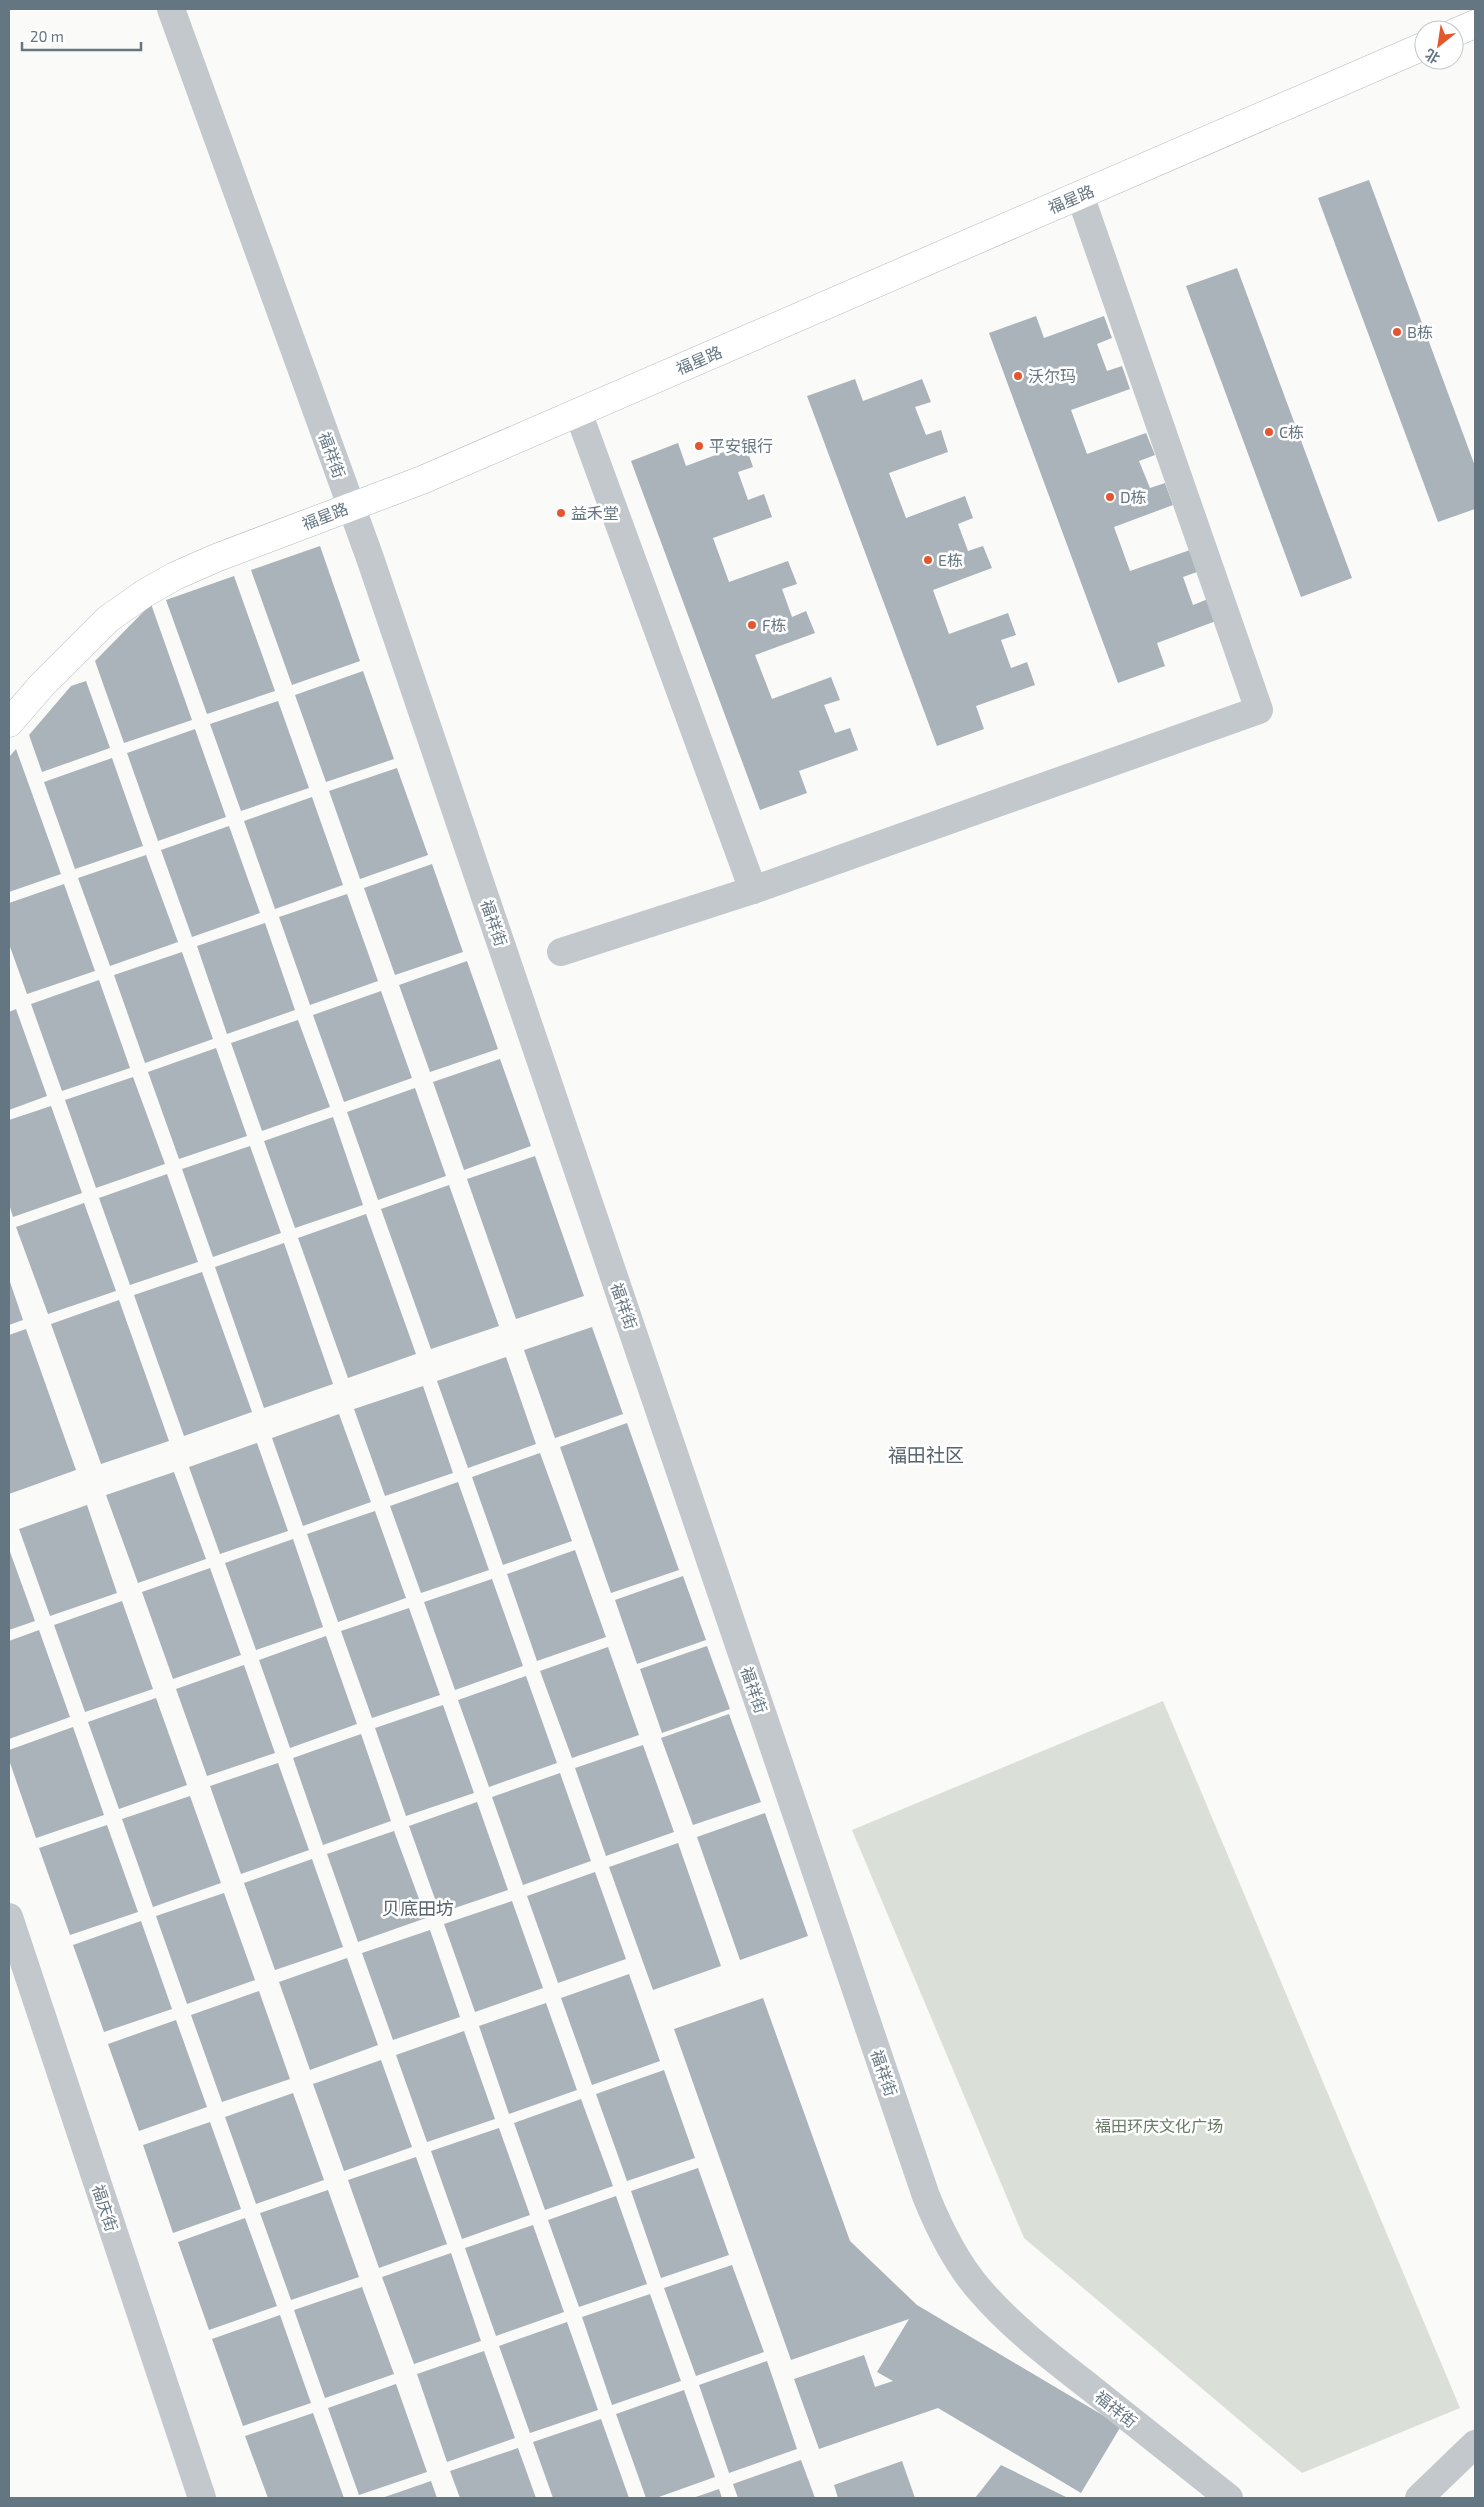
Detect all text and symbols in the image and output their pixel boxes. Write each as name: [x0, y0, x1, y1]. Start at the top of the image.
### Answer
scale bar: [22, 20, 141, 52]
north arrow: [1414, 20, 1464, 70]
text: 20 m: [30, 27, 64, 45]
text: 北: [1422, 46, 1443, 68]
street label: 福星路: [1045, 180, 1097, 217]
place label: B栋: [1407, 322, 1433, 341]
marker: B栋: [1391, 326, 1403, 338]
street label: 福星路: [673, 341, 725, 378]
place label: 沃尔玛: [1028, 366, 1076, 385]
marker: 沃尔玛: [1012, 370, 1024, 382]
place label: C栋: [1279, 422, 1304, 441]
marker: C栋: [1263, 426, 1275, 438]
street label: 福祥街: [315, 429, 350, 481]
place label: 平安银行: [709, 436, 773, 455]
marker: 平安银行: [693, 440, 705, 452]
place label: D栋: [1120, 487, 1147, 506]
marker: D栋: [1104, 491, 1116, 503]
street label: 福星路: [299, 498, 351, 533]
place label: 益禾堂: [571, 503, 619, 522]
marker: 益禾堂: [555, 507, 567, 519]
place label: E栋: [938, 550, 963, 569]
marker: E栋: [922, 554, 934, 566]
place label: F栋: [762, 615, 787, 634]
marker: F栋: [746, 619, 758, 631]
street label: 福祥街: [478, 897, 511, 949]
street label: 福祥街: [608, 1280, 641, 1332]
district label: 福田社区: [888, 1443, 964, 1466]
street label: 福祥街: [738, 1664, 771, 1716]
district label: 贝底田坊: [382, 1897, 454, 1919]
street label: 福祥街: [868, 2047, 901, 2099]
park label: 福田环庆文化广场: [1095, 2116, 1223, 2135]
street label: 福庆街: [89, 2182, 122, 2234]
street label: 福祥街: [1092, 2386, 1141, 2431]

